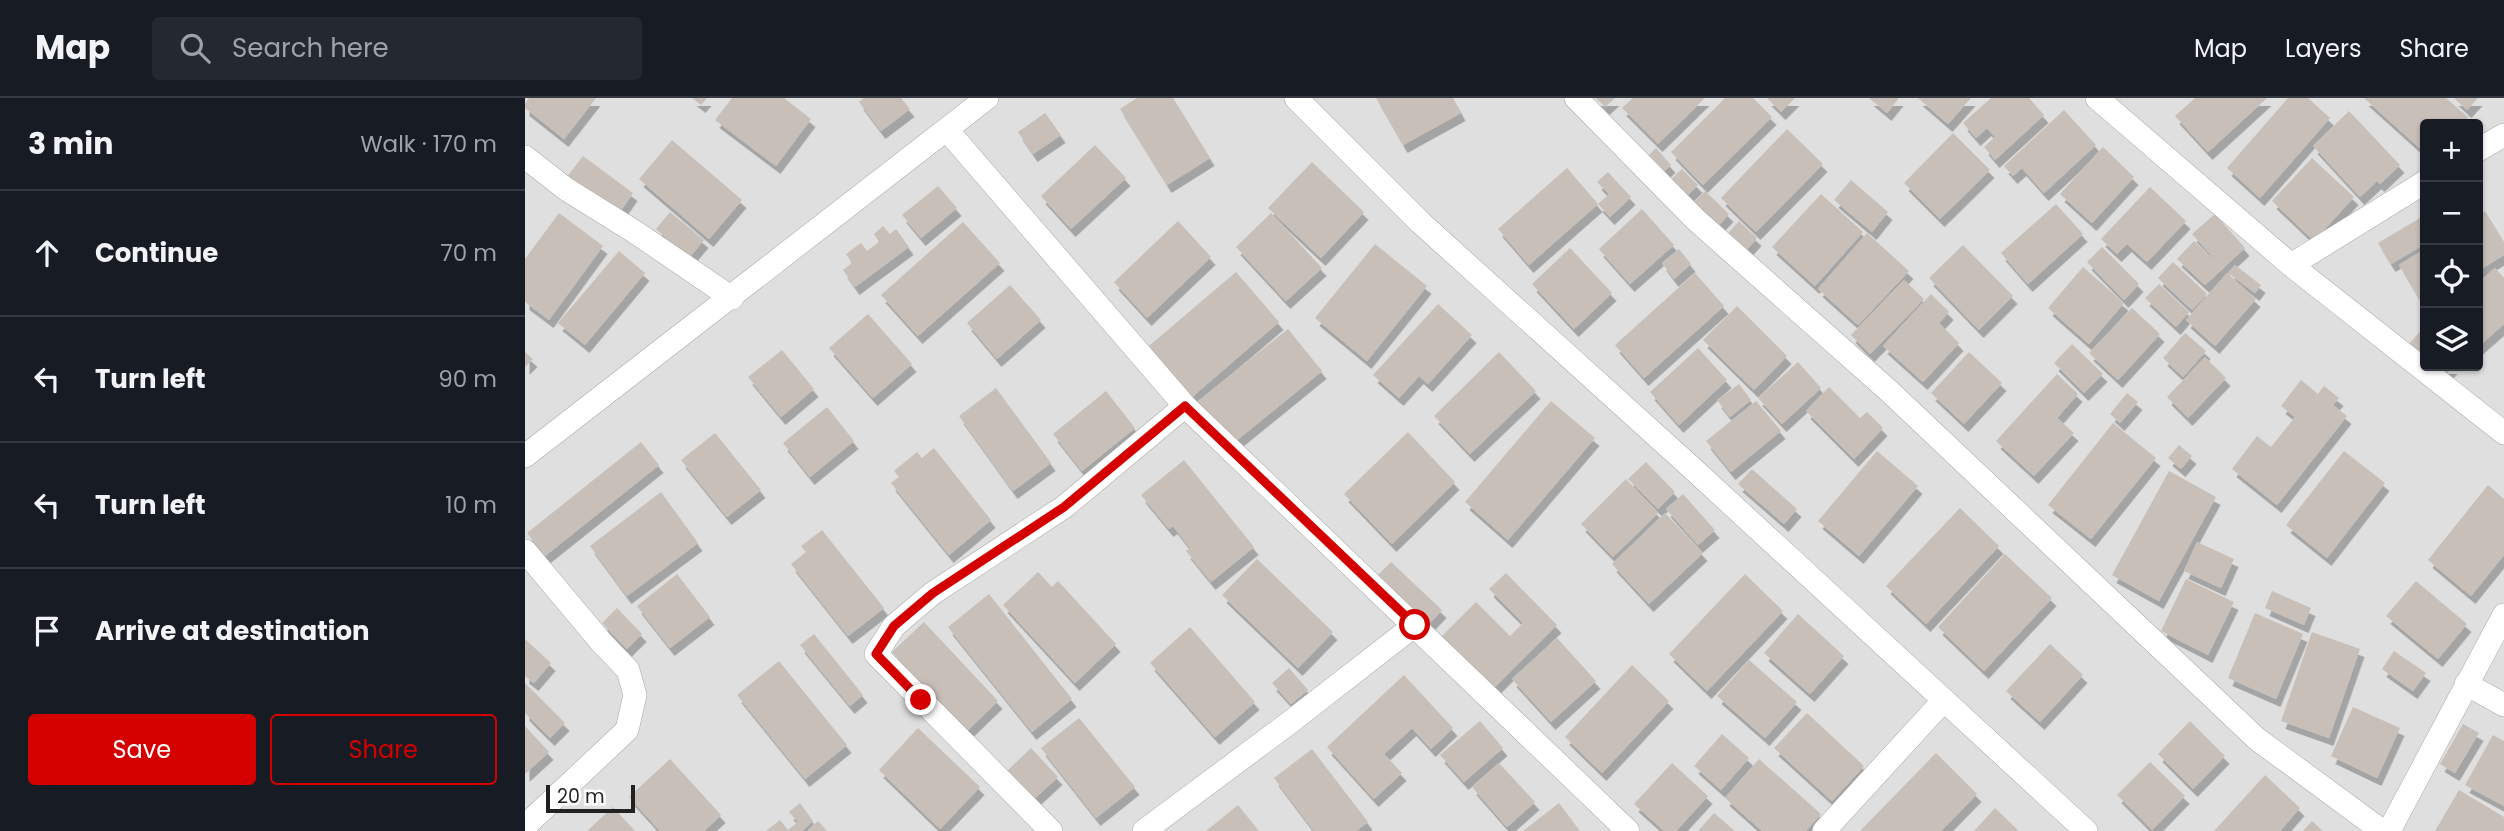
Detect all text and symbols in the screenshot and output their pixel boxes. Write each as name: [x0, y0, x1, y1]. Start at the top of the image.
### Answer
search box: [152, 17, 642, 80]
text: Map: [35, 24, 110, 71]
icon: search: [176, 29, 214, 67]
text: Search here: [232, 30, 389, 66]
text: Map: [2194, 32, 2247, 65]
text: Layers: [2285, 32, 2361, 65]
text: Share: [2399, 32, 2469, 65]
map controls: [2420, 119, 2483, 371]
button: +: [2420, 119, 2483, 182]
text: 3 min: [28, 122, 113, 165]
text: Walk · 170 m: [360, 128, 497, 160]
button: −: [2420, 182, 2483, 245]
icon: ahead: [28, 234, 66, 272]
text: Continue: [95, 235, 218, 271]
text: 70 m: [440, 237, 497, 269]
button: locate: [2420, 245, 2483, 308]
button: layers: [2420, 308, 2483, 371]
icon: left: [28, 360, 66, 398]
text: Turn left: [95, 361, 206, 397]
text: 90 m: [438, 363, 497, 395]
icon: left: [28, 486, 66, 524]
text: Turn left: [95, 487, 206, 523]
text: 10 m: [445, 489, 497, 521]
route start: [1399, 609, 1430, 640]
icon: arrive: [28, 612, 66, 650]
text: Arrive at destination: [95, 613, 370, 649]
route end: [905, 684, 936, 715]
button: Save: [28, 714, 256, 785]
button: Share: [270, 714, 497, 785]
scale bar: [546, 782, 635, 814]
text: 20 m: [557, 783, 605, 810]

